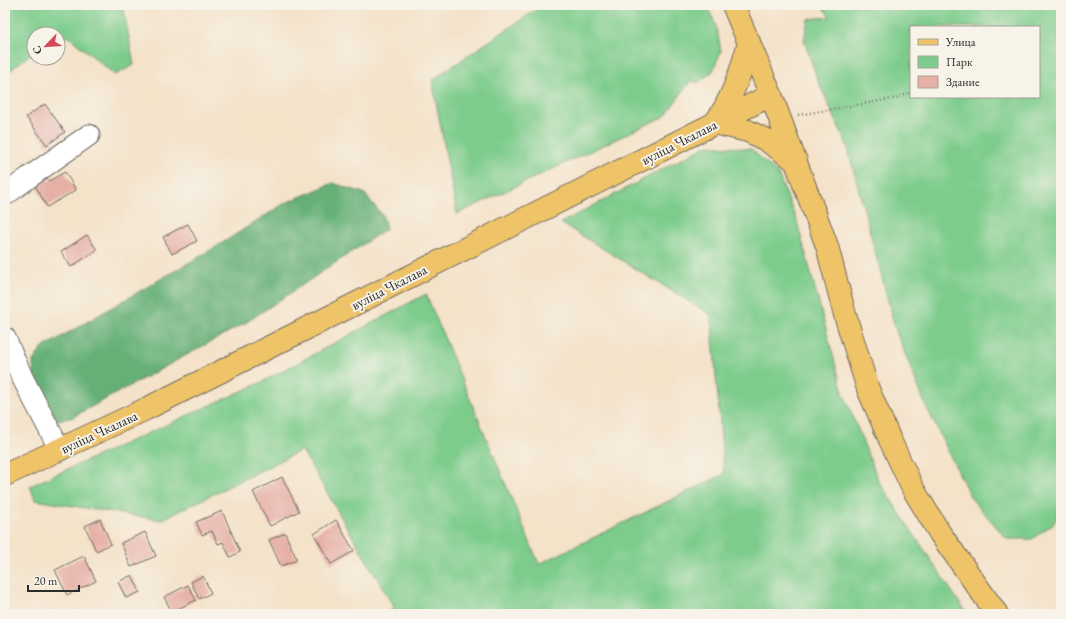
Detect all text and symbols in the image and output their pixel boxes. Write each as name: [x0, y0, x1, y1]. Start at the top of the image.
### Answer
north arrow: [26, 26, 66, 66]
legend: [910, 26, 1040, 98]
text: Улица: [945, 34, 976, 50]
text: С: [29, 44, 45, 57]
text: Парк: [946, 54, 973, 70]
text: Здание: [946, 74, 980, 90]
street label: вуліца Чкалава: [638, 115, 720, 169]
street label: вуліца Чкалава: [348, 260, 430, 314]
street label: вуліца Чкалава: [58, 406, 141, 458]
scale bar: [28, 567, 79, 593]
text: 20 m: [34, 573, 58, 589]

